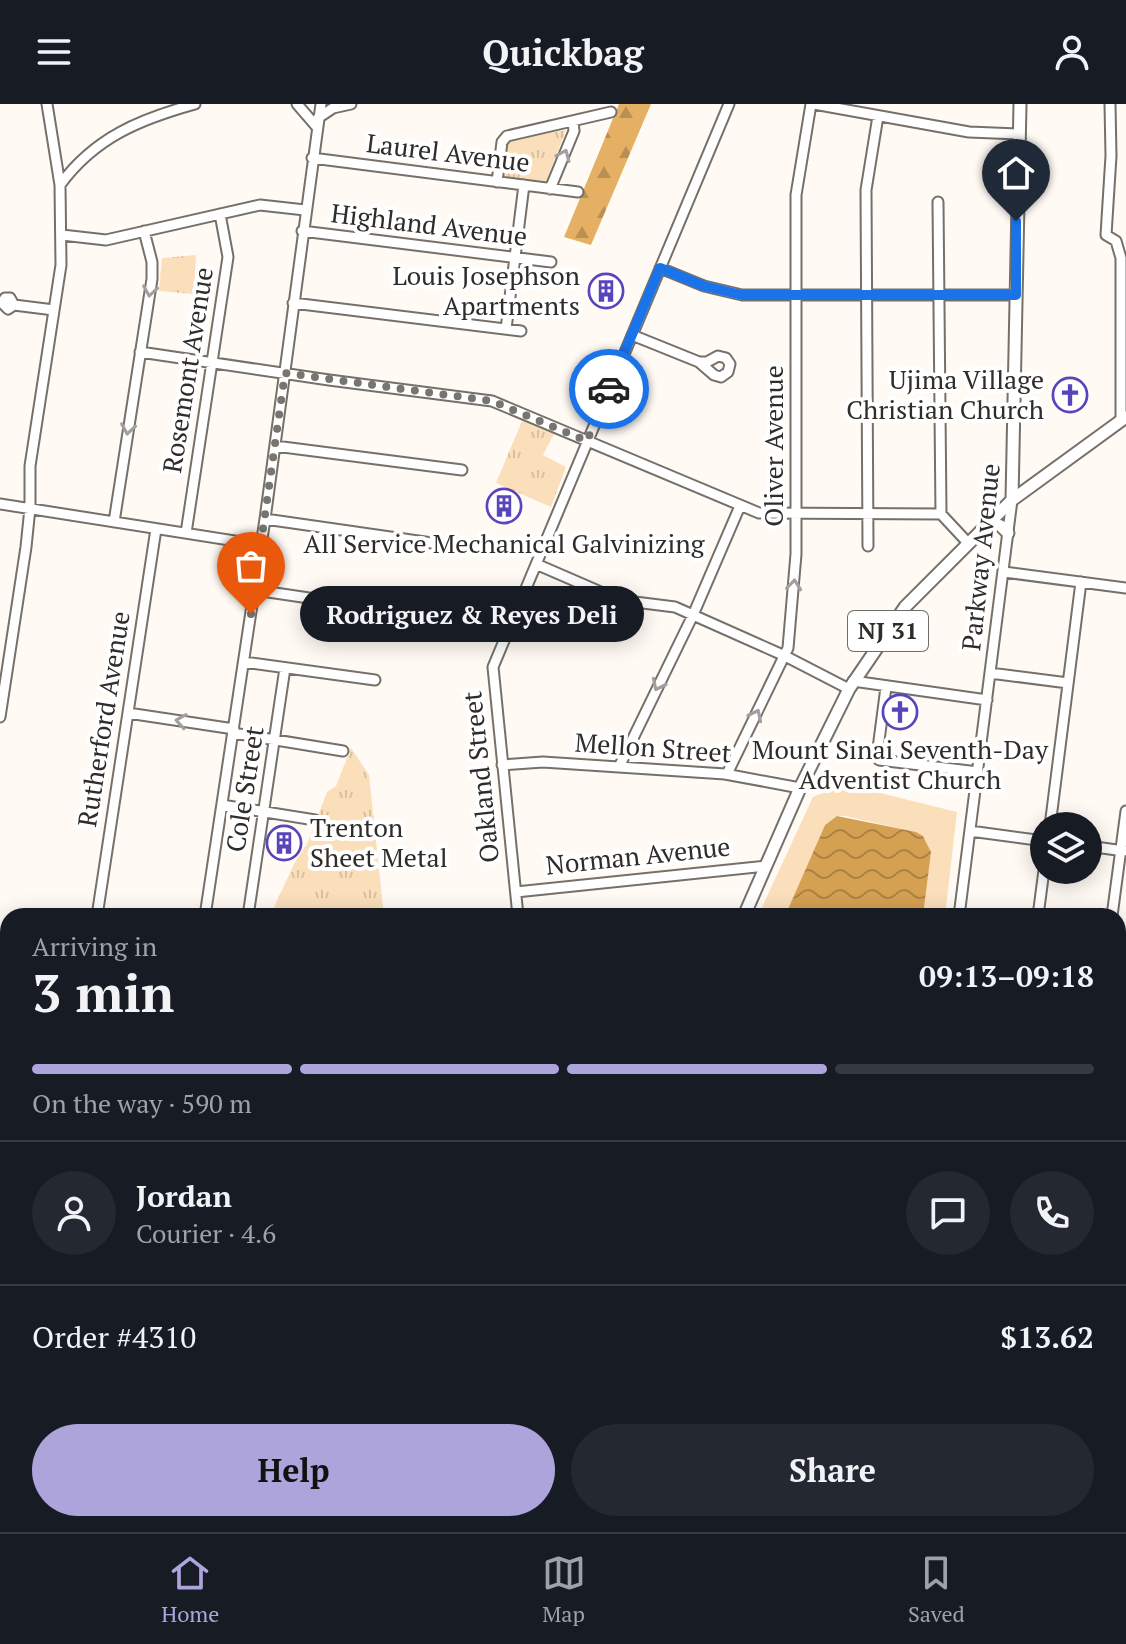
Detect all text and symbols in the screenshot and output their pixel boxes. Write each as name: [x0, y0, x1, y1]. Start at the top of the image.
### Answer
text: Quickbag: [482, 29, 644, 76]
icon: menu: [32, 30, 76, 74]
icon: person: [1050, 30, 1094, 74]
street label: Laurel Avenue: [365, 125, 532, 179]
pin: [982, 139, 1050, 221]
one-way arrow: [555, 149, 571, 163]
icon: home: [994, 151, 1038, 195]
street label: Highland Avenue: [329, 195, 529, 253]
place label: Louis Josephson Apartments: [392, 258, 580, 322]
street label: Rosemont Avenue: [154, 265, 220, 475]
building icon: Louis Josephson Apartments: [587, 272, 625, 310]
one-way arrow: [142, 285, 159, 298]
courier: [569, 349, 649, 429]
place label: Ujima Village Christian Church: [846, 362, 1044, 426]
street label: Oliver Avenue: [756, 365, 790, 527]
icon: car: [587, 367, 631, 411]
church icon: Ujima Village Christian Church: [1051, 376, 1089, 414]
one-way arrow: [120, 422, 137, 436]
street label: Parkway Avenue: [953, 462, 1007, 652]
building icon: All Service Mechanical Galvinizing: [485, 487, 523, 525]
place label: All Service Mechanical Galvinizing: [304, 526, 705, 560]
pin: [217, 532, 285, 614]
icon: bag: [229, 544, 273, 588]
one-way arrow: [785, 578, 802, 591]
callout: Rodriguez & Reyes Deli: [299, 586, 643, 642]
text: Rodriguez & Reyes Deli: [326, 597, 618, 631]
street label: Rutherford Avenue: [69, 609, 137, 829]
road number: NJ 31: [848, 611, 928, 651]
one-way arrow: [652, 676, 668, 691]
street label: Oakland Street: [454, 689, 506, 865]
church icon: Mount Sinai Seventh-Day Adventist Church: [881, 693, 919, 731]
one-way arrow: [746, 709, 762, 723]
one-way arrow: [174, 713, 188, 730]
street label: Cole Street: [217, 723, 271, 854]
street label: Mellon Street: [574, 725, 733, 769]
place label: Mount Sinai Seventh-Day Adventist Church: [752, 732, 1049, 796]
place label: Trenton Sheet Metal: [310, 810, 448, 874]
map controls: [1030, 812, 1102, 884]
button: layers: [1030, 812, 1102, 884]
building icon: Trenton Sheet Metal: [265, 824, 303, 862]
street label: Norman Avenue: [544, 828, 732, 882]
text: Arriving in: [32, 929, 157, 963]
text: 09:13–09:18: [919, 956, 1094, 996]
text: 3 min: [32, 958, 174, 1027]
text: On the way · 590 m: [32, 1086, 252, 1120]
button: person: [32, 1171, 116, 1255]
button: chat: [906, 1171, 990, 1255]
button: phone: [1010, 1171, 1094, 1255]
text: Jordan: [136, 1176, 232, 1216]
text: Courier · 4.6: [136, 1216, 276, 1250]
text: Order #4310: [32, 1317, 196, 1357]
text: $13.62: [1000, 1317, 1094, 1357]
button: Help: [32, 1424, 555, 1516]
button: Share: [571, 1424, 1094, 1516]
tab: Home: [161, 1551, 219, 1628]
tab: Map: [542, 1551, 586, 1628]
tab: Saved: [908, 1551, 965, 1628]

